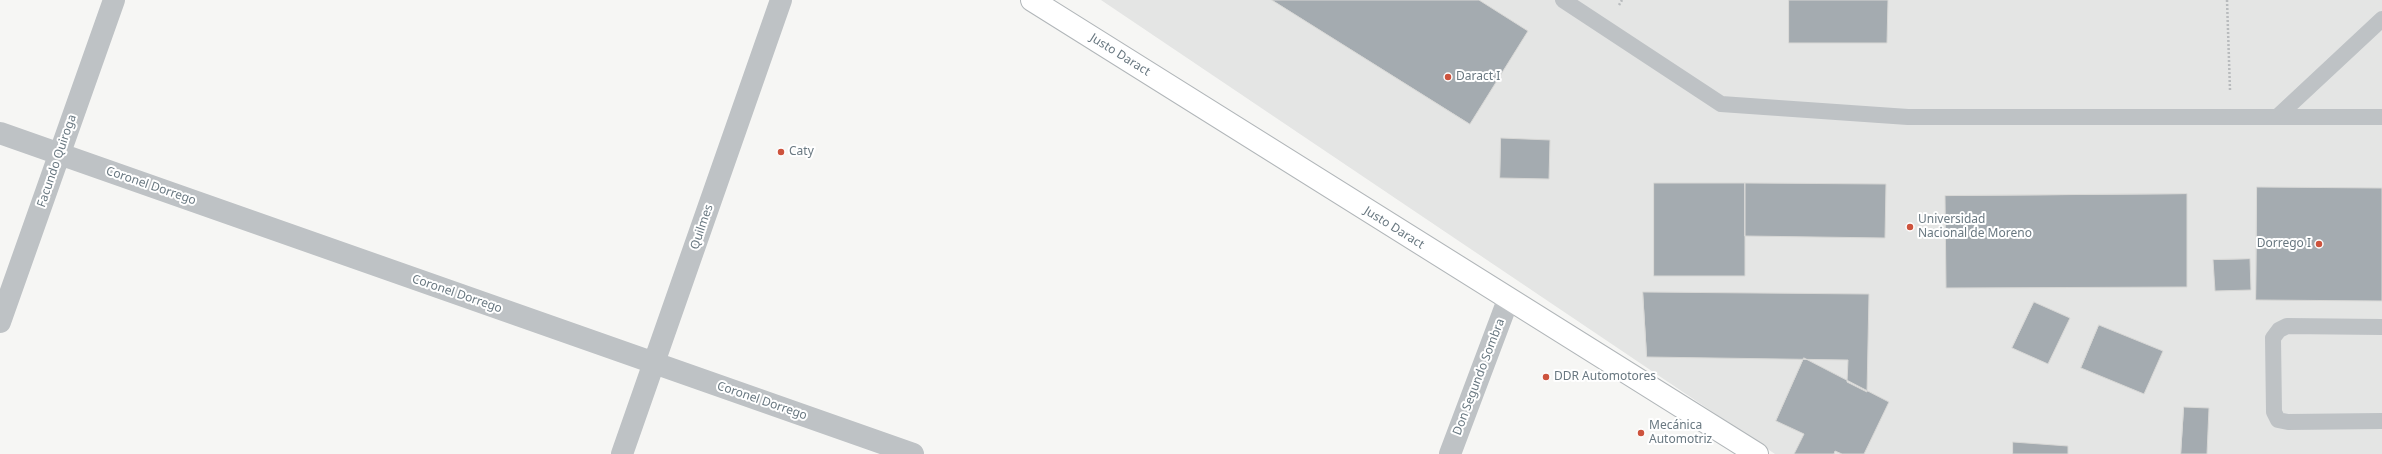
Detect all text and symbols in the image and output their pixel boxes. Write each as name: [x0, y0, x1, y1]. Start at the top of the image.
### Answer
street label: Justo Daract: [1087, 31, 1153, 79]
place label: Daract I: [1456, 70, 1500, 84]
marker: Daract I: [1443, 72, 1453, 82]
street label: Facundo Quiroga: [34, 113, 80, 209]
place label: Caty: [789, 145, 814, 159]
marker: Caty: [776, 147, 786, 157]
street label: Coronel Dorrego: [104, 164, 198, 208]
street label: Quilmes: [688, 203, 716, 251]
street label: Justo Daract: [1361, 204, 1427, 252]
place label: Universidad Nacional de Moreno: [1918, 213, 2032, 241]
marker: Universidad Nacional de Moreno: [1905, 222, 1915, 232]
place label: Dorrego I: [2257, 237, 2311, 251]
marker: Dorrego I: [2314, 239, 2324, 249]
street label: Coronel Dorrego: [410, 272, 504, 316]
street label: Don Segundo Sombra: [1450, 317, 1508, 437]
place label: DDR Automotores: [1554, 370, 1656, 384]
marker: DDR Automotores: [1541, 372, 1551, 382]
street label: Coronel Dorrego: [715, 379, 809, 423]
place label: Mecánica Automotriz: [1649, 419, 1712, 447]
marker: Mecánica Automotriz: [1636, 428, 1646, 438]

